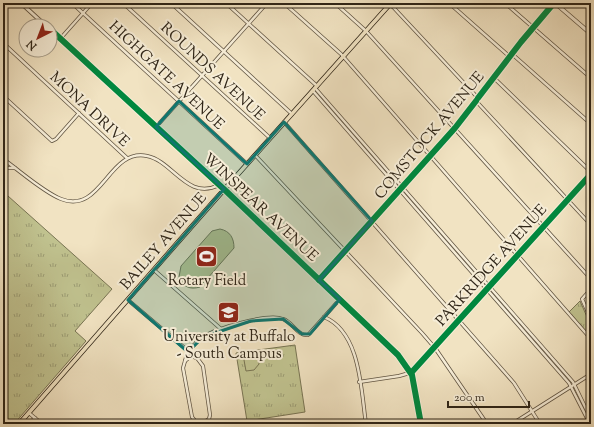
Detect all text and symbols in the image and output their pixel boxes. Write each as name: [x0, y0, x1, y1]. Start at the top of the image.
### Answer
street label: HIGHGATE AVENUE: [103, 17, 228, 135]
north arrow: [18, 18, 58, 58]
street label: ROUNDS AVENUE: [155, 18, 269, 126]
text: N: [23, 36, 41, 54]
street label: COMSTOCK AVENUE: [370, 67, 490, 204]
street label: MONA DRIVE: [45, 68, 133, 153]
street label: WINSPEAR AVENUE: [198, 149, 322, 267]
street label: BAILEY AVENUE: [116, 189, 212, 295]
street label: PARKRIDGE AVENUE: [432, 200, 553, 332]
sports icon: Rotary Field: [194, 244, 220, 270]
place label: Rotary Field: [168, 271, 247, 292]
school or university icon: University at Buffalo - South Campus: [216, 300, 242, 326]
place label: University at Buffalo - South Campus: [163, 327, 295, 365]
scale bar: [448, 383, 529, 409]
text: 200 m: [454, 389, 485, 407]

